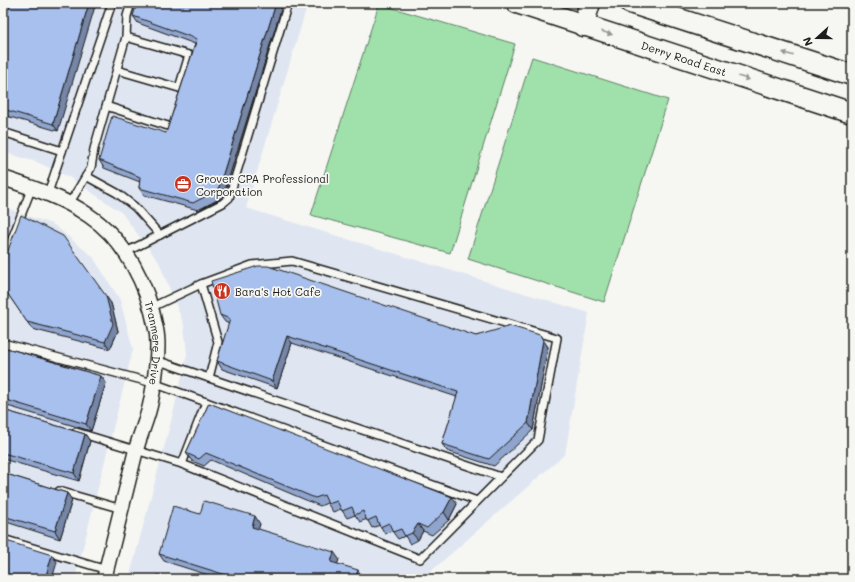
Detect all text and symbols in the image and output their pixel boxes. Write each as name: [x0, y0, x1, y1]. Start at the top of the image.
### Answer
north arrow: [797, 18, 837, 58]
one-way arrow: [601, 31, 613, 37]
text: N: [799, 35, 816, 48]
street label: Derry Road East: [640, 37, 729, 79]
one-way arrow: [782, 51, 794, 57]
one-way arrow: [738, 75, 750, 81]
place label: Grover CPA Professional Corporation: [196, 171, 329, 199]
office icon: Grover CPA Professional Corporation: [173, 174, 193, 194]
restaurant icon: Bara's Hot Cafe: [212, 281, 232, 301]
place label: Bara's Hot Cafe: [235, 284, 321, 299]
street label: Tranmere Drive: [142, 299, 165, 386]

